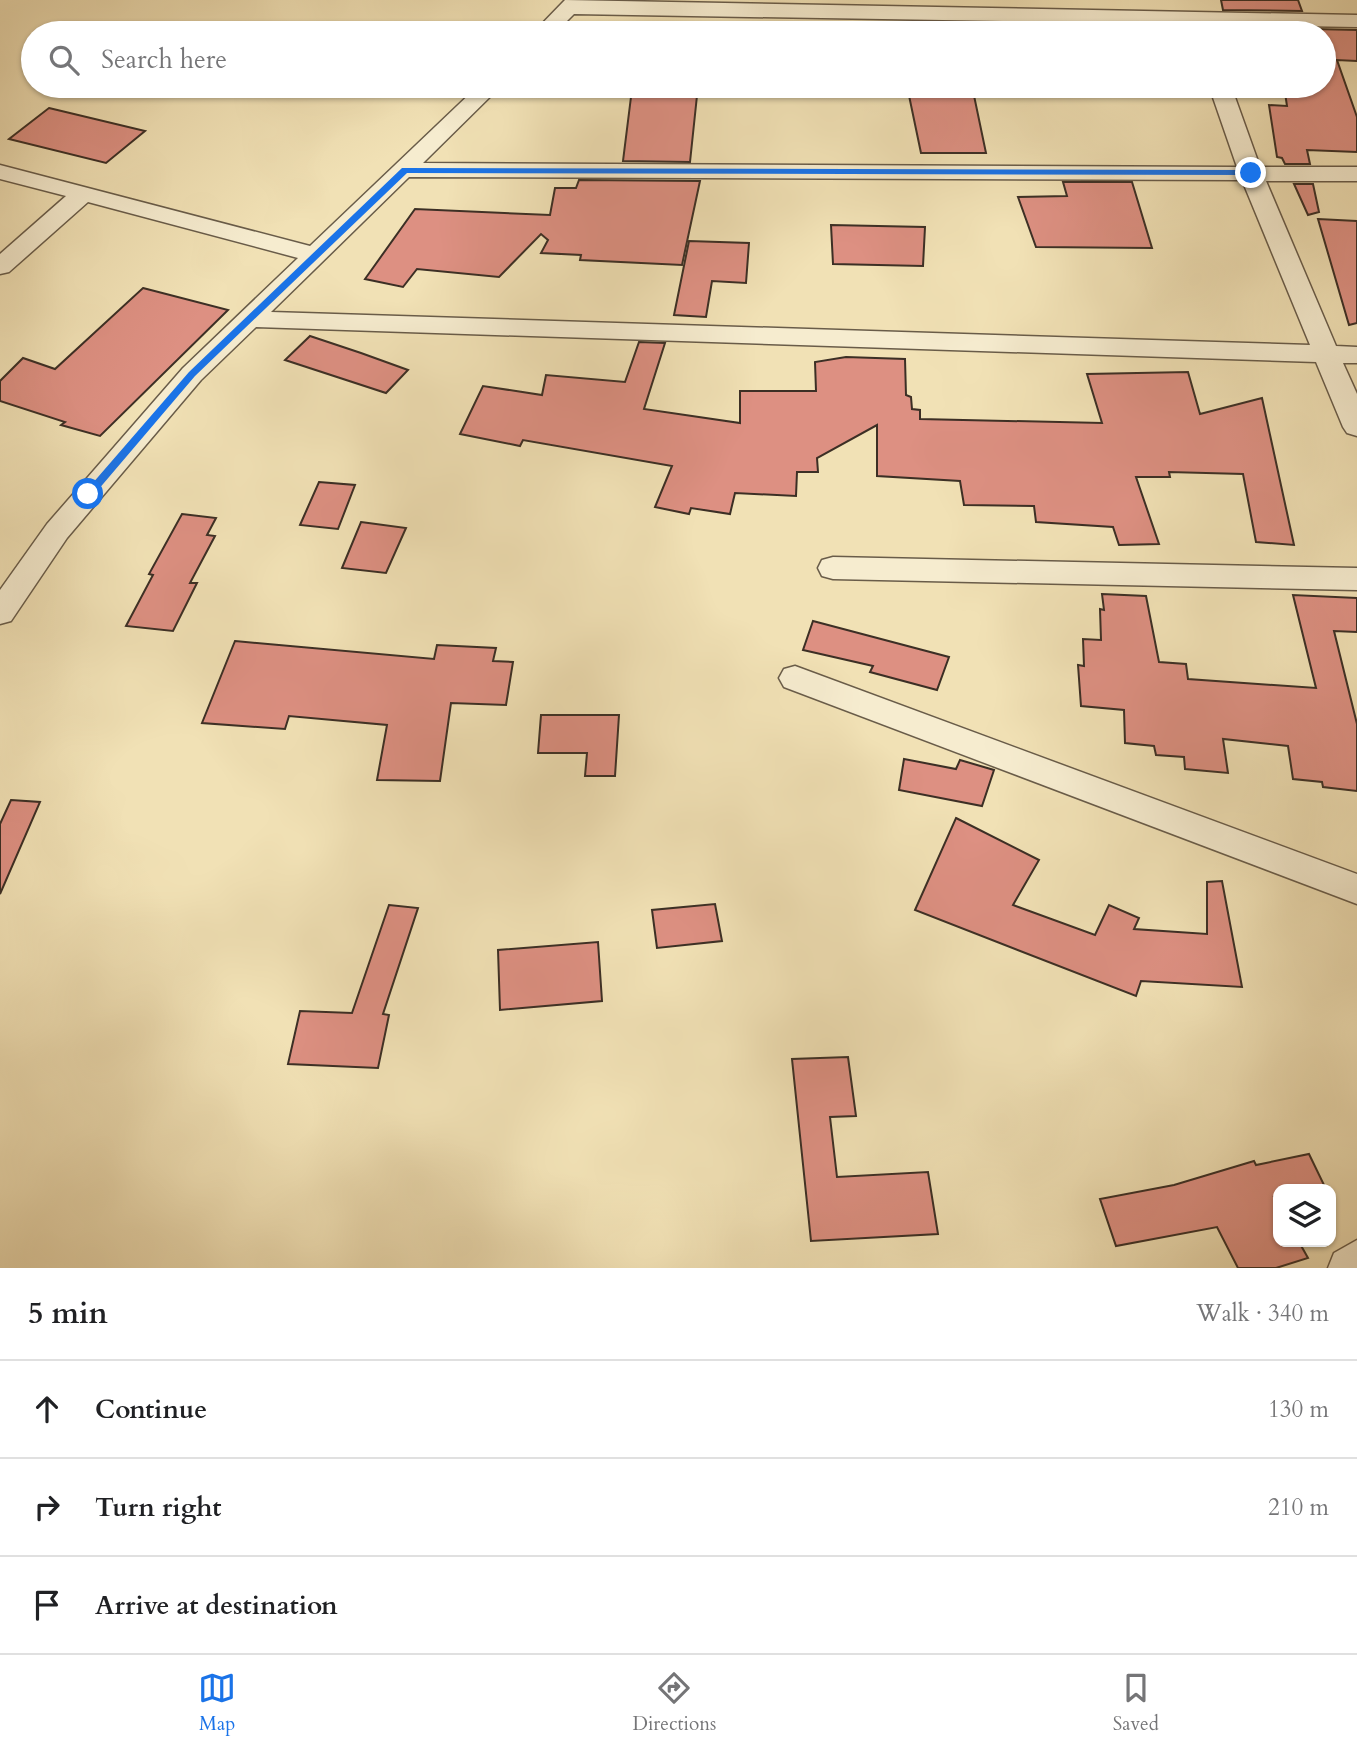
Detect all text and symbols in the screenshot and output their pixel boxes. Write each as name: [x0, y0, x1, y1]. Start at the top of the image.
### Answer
search box: [21, 21, 1336, 98]
icon: search: [45, 41, 83, 79]
text: Search here: [101, 42, 227, 77]
route end: [1235, 157, 1266, 188]
route start: [72, 478, 103, 509]
map controls: [1273, 1184, 1336, 1247]
button: layers: [1273, 1184, 1336, 1247]
text: 5 min: [28, 1293, 108, 1334]
text: Walk · 340 m: [1196, 1298, 1329, 1329]
icon: ahead: [28, 1390, 66, 1428]
text: Continue: [95, 1392, 207, 1427]
text: 130 m: [1268, 1394, 1329, 1425]
icon: right: [28, 1488, 66, 1526]
text: Turn right: [95, 1490, 222, 1525]
text: 210 m: [1268, 1492, 1329, 1523]
icon: arrive: [28, 1586, 66, 1624]
text: Arrive at destination: [95, 1588, 338, 1623]
tab: Map: [198, 1669, 236, 1737]
tab: Directions: [633, 1669, 716, 1737]
tab: Saved: [1113, 1669, 1159, 1737]

